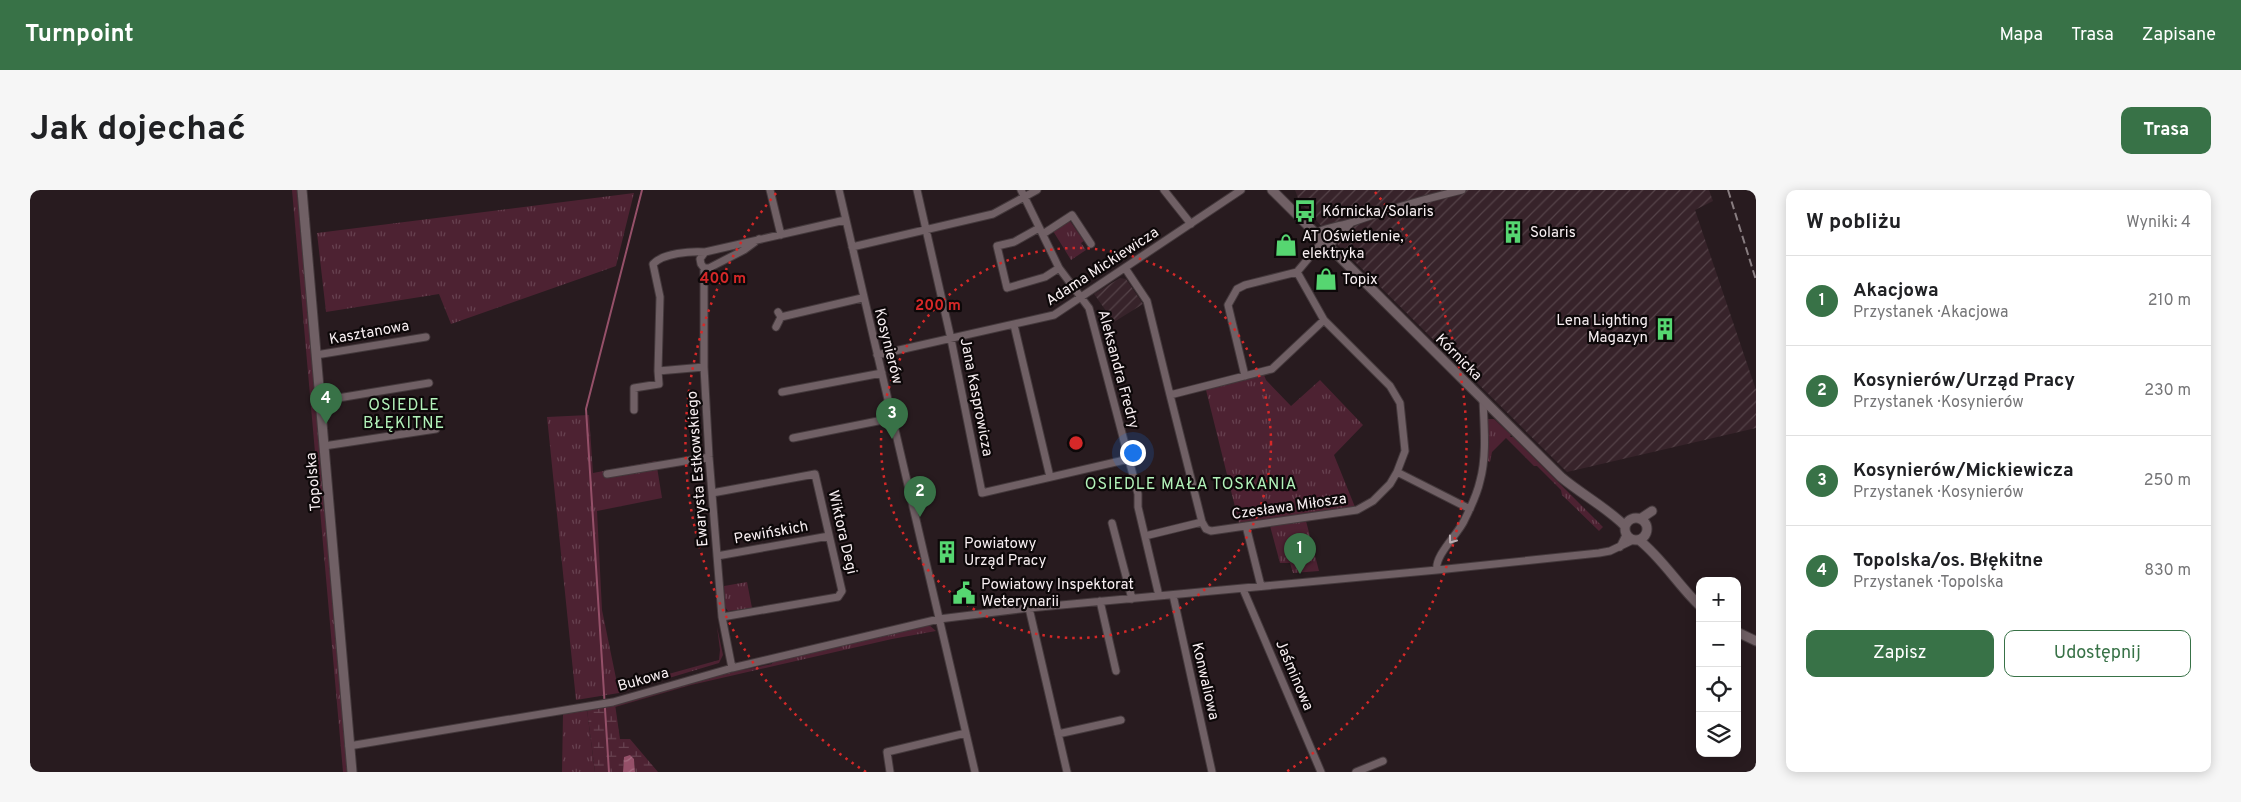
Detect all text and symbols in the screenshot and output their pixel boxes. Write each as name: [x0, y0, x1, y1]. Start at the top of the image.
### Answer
text: Turnpoint: [25, 20, 134, 50]
text: Mapa: [2000, 24, 2043, 47]
text: Trasa: [2071, 24, 2114, 47]
text: Zapisane: [2142, 24, 2216, 47]
button: Trasa: [2121, 107, 2211, 154]
text: Jak dojechać: [30, 108, 246, 152]
bus stop icon: Kórnicka/Solaris: [1292, 198, 1318, 224]
place label: Kórnicka/Solaris: [1322, 203, 1434, 222]
text: W pobliżu: [1806, 209, 1901, 236]
text: Wyniki: 4: [2126, 213, 2191, 233]
building icon: Solaris: [1500, 219, 1526, 245]
street label: Adama Mickiewicza: [1043, 224, 1163, 311]
place label: Solaris: [1530, 224, 1576, 243]
place label: AT Oświetlenie, elektryka: [1302, 228, 1404, 264]
shop icon: AT Oświetlenie, elektryka: [1273, 232, 1299, 258]
shop icon: Topix: [1313, 266, 1339, 292]
text: 400 m: [700, 270, 746, 289]
place label: Topix: [1342, 271, 1378, 290]
text: Akacjowa: [1853, 279, 1939, 303]
text: 1: [1819, 291, 1825, 311]
text: 210 m: [2148, 291, 2191, 311]
text: 200 m: [915, 297, 961, 316]
text: Przystanek · Akacjowa: [1853, 303, 2008, 323]
street label: Kosynierów: [869, 306, 906, 387]
street label: Aleksandra Fredry: [1093, 308, 1143, 431]
place label: Lena Lighting Magazyn: [1556, 312, 1648, 348]
building icon: Lena Lighting Magazyn: [1652, 316, 1678, 342]
street label: Kasztanowa: [328, 317, 411, 350]
street label: Kórnicka: [1430, 331, 1485, 386]
street label: Jana Kasprowicza: [955, 336, 996, 458]
text: Kosynierów/Urząd Pracy: [1853, 369, 2075, 393]
text: 2: [1817, 381, 1827, 401]
text: 230 m: [2144, 381, 2191, 401]
pin: 4: [310, 383, 342, 424]
street label: Ewarysta Estkowskiego: [684, 390, 713, 547]
text: Przystanek · Kosynierów: [1853, 393, 2024, 413]
district label: OSIEDLE BŁĘKITNE: [363, 396, 445, 434]
pin: 3: [876, 398, 908, 439]
centre of rings: [1067, 434, 1085, 452]
your location: [1120, 440, 1146, 466]
street label: Topolska: [302, 452, 327, 512]
text: Kosynierów/Mickiewicza: [1853, 459, 2074, 483]
text: 3: [1817, 471, 1827, 491]
text: 250 m: [2144, 471, 2191, 491]
district label: OSIEDLE MAŁA TOSKANIA: [1085, 475, 1297, 495]
pin: 2: [904, 476, 936, 517]
text: Przystanek · Kosynierów: [1853, 483, 2024, 503]
street label: Wiktora Degi: [823, 488, 860, 576]
street label: Czesława Miłosza: [1230, 490, 1348, 525]
street label: Pewińskich: [733, 518, 810, 549]
pin: 1: [1284, 533, 1316, 574]
one-way arrow: [1449, 534, 1458, 543]
place label: Powiatowy Urząd Pracy: [964, 535, 1046, 571]
building icon: Powiatowy Urząd Pracy: [934, 539, 960, 565]
text: Topolska/os. Błękitne: [1853, 549, 2043, 573]
text: 4: [1817, 561, 1827, 581]
text: 830 m: [2144, 561, 2191, 581]
text: Przystanek · Topolska: [1853, 573, 2003, 593]
place label: Powiatowy Inspektorat Weterynarii: [981, 576, 1134, 612]
map controls: [1696, 577, 1741, 757]
button: +: [1696, 577, 1741, 622]
public building icon: Powiatowy Inspektorat Weterynarii: [951, 580, 977, 606]
button: −: [1696, 622, 1741, 667]
button: Zapisz: [1806, 630, 1994, 677]
button: Udostępnij: [2004, 630, 2191, 677]
street label: Jaśminowa: [1270, 637, 1317, 714]
street label: Konwaliowa: [1186, 641, 1223, 722]
street label: Bukowa: [616, 664, 671, 697]
button: locate: [1696, 667, 1741, 712]
button: layers: [1696, 712, 1741, 757]

